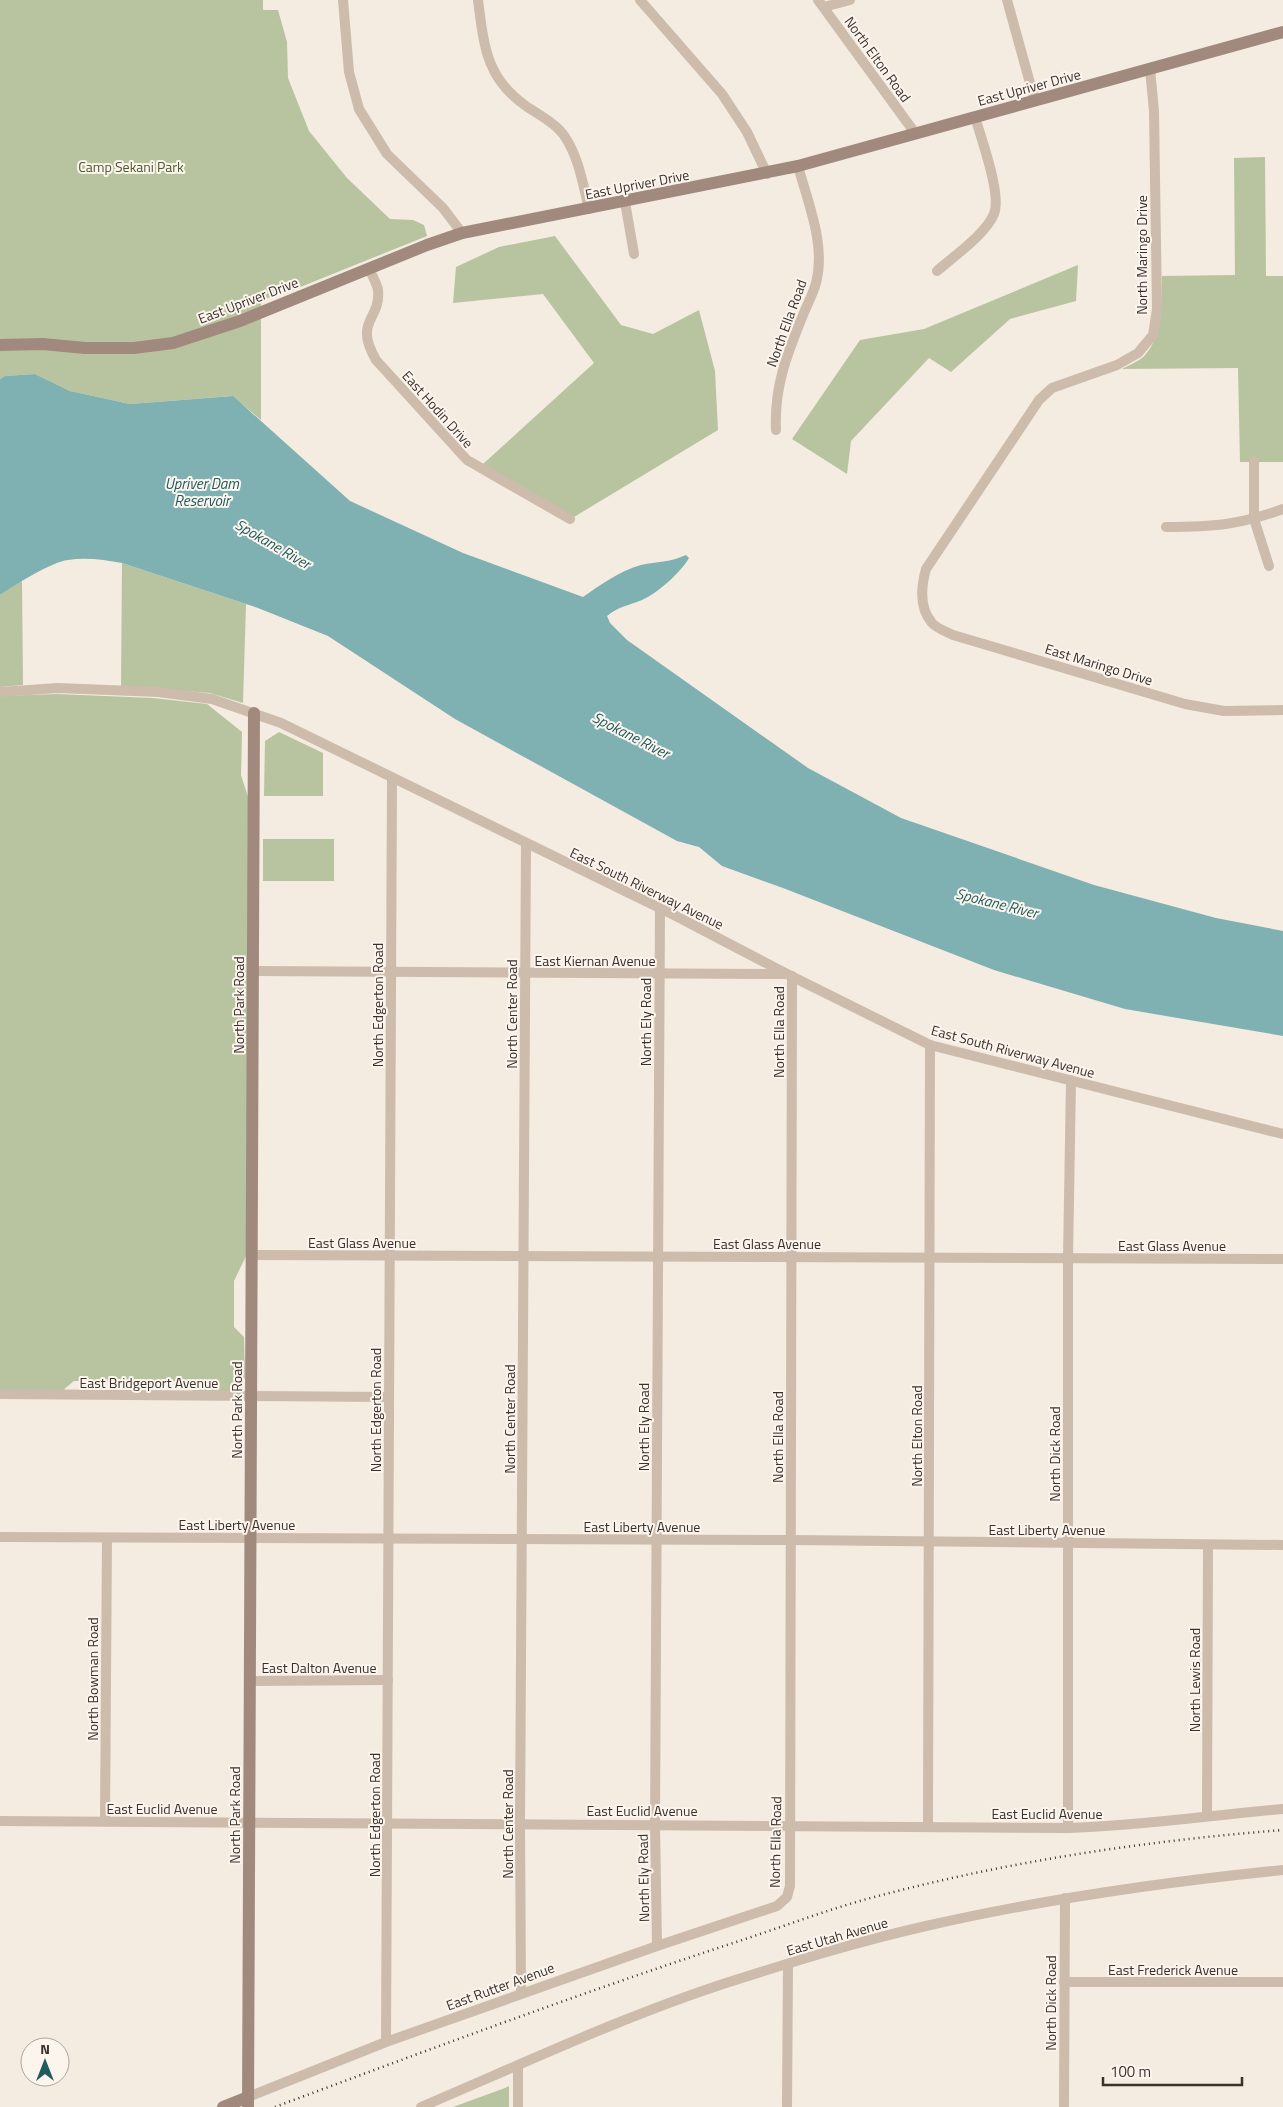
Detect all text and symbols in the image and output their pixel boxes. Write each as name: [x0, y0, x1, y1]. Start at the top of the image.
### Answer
street label: North Elton Road: [840, 12, 916, 106]
street label: East Upriver Drive: [975, 63, 1083, 111]
park label: Camp Sekani Park: [78, 156, 184, 177]
street label: East Upriver Drive: [583, 164, 691, 204]
street label: North Maringo Drive: [1131, 195, 1152, 315]
street label: East Upriver Drive: [195, 271, 301, 329]
street label: North Ella Road: [760, 276, 812, 370]
street label: East Hodin Drive: [397, 366, 479, 452]
water label: Upriver Dam Reservoir: [165, 472, 239, 512]
water label: Spokane River: [231, 513, 317, 576]
street label: East Maringo Drive: [1042, 638, 1156, 690]
water label: Spokane River: [588, 706, 676, 765]
street label: East South Riverway Avenue: [567, 842, 727, 934]
water label: Spokane River: [954, 882, 1043, 925]
street label: North Edgerton Road: [367, 943, 388, 1067]
street label: East Kiernan Avenue: [534, 950, 656, 971]
street label: North Park Road: [228, 956, 249, 1054]
street label: North Center Road: [501, 959, 522, 1069]
street label: North Ely Road: [635, 978, 656, 1066]
street label: North Ella Road: [768, 986, 789, 1078]
street label: East South Riverway Avenue: [929, 1019, 1097, 1083]
street label: East Glass Avenue: [308, 1232, 416, 1253]
street label: East Glass Avenue: [713, 1233, 821, 1254]
street label: East Glass Avenue: [1118, 1235, 1226, 1256]
street label: North Edgerton Road: [365, 1348, 386, 1472]
street label: North Park Road: [226, 1361, 247, 1459]
street label: North Center Road: [499, 1364, 520, 1474]
street label: East Bridgeport Avenue: [80, 1372, 218, 1393]
street label: North Ely Road: [633, 1383, 654, 1471]
street label: North Elton Road: [906, 1385, 927, 1487]
street label: North Ella Road: [767, 1391, 788, 1483]
street label: North Dick Road: [1044, 1406, 1065, 1502]
street label: East Liberty Avenue: [179, 1514, 295, 1535]
street label: East Liberty Avenue: [584, 1516, 700, 1537]
street label: East Liberty Avenue: [989, 1519, 1105, 1540]
street label: North Bowman Road: [82, 1617, 103, 1741]
street label: North Lewis Road: [1184, 1628, 1205, 1732]
street label: East Dalton Avenue: [261, 1657, 377, 1678]
street label: North Edgerton Road: [364, 1753, 385, 1877]
street label: North Park Road: [224, 1766, 245, 1864]
street label: North Center Road: [497, 1769, 518, 1879]
street label: North Ella Road: [764, 1796, 786, 1888]
street label: East Euclid Avenue: [106, 1798, 218, 1819]
street label: East Euclid Avenue: [586, 1800, 698, 1821]
street label: East Euclid Avenue: [991, 1803, 1103, 1824]
street label: North Ely Road: [632, 1834, 654, 1922]
street label: East Utah Avenue: [784, 1911, 890, 1961]
street label: North Dick Road: [1040, 1955, 1061, 2051]
street label: East Rutter Avenue: [443, 1957, 557, 2015]
street label: East Frederick Avenue: [1108, 1959, 1238, 1980]
north arrow: [20, 2037, 70, 2087]
text: N: [40, 2038, 50, 2059]
scale bar: [1103, 2054, 1242, 2086]
text: 100 m: [1110, 2060, 1151, 2083]

